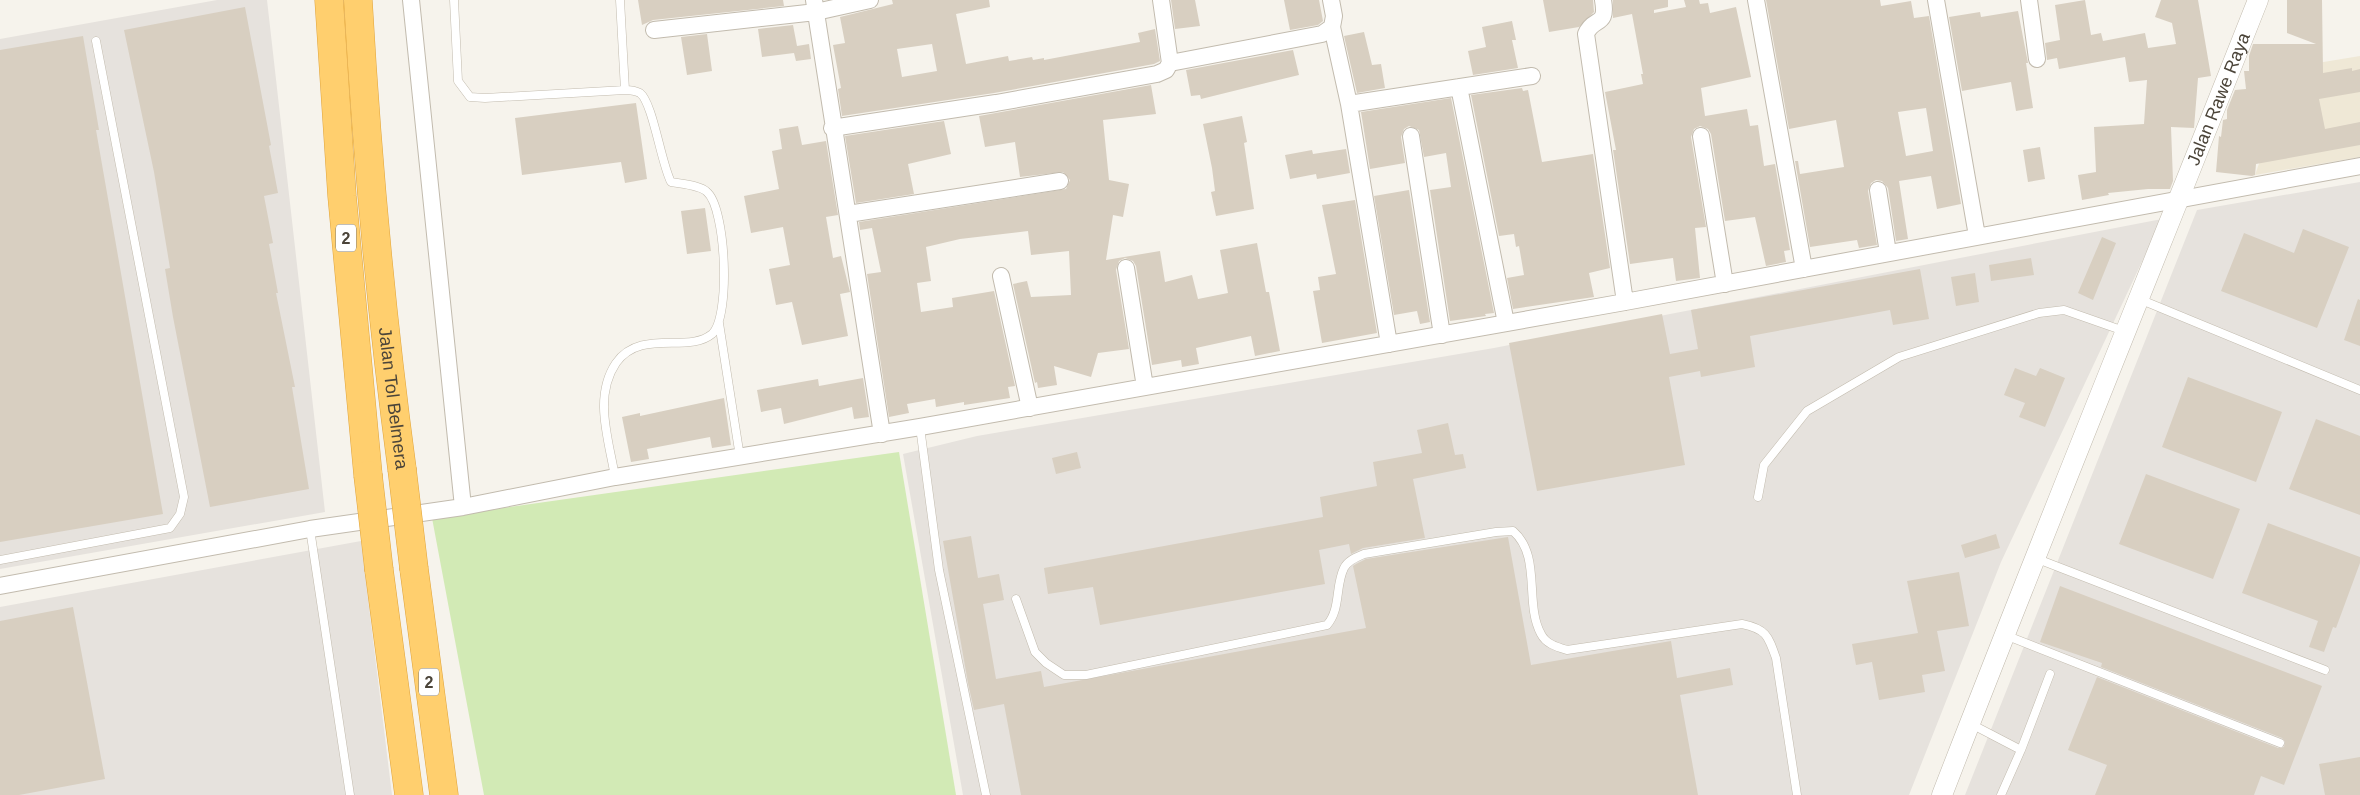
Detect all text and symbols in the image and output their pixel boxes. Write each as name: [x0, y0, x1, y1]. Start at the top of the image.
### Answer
street label: Jalan Rawe Raya: [2183, 29, 2254, 168]
road number: 2: [336, 224, 356, 252]
street label: Jalan Tol Belmera: [375, 326, 412, 472]
road number: 2: [419, 669, 439, 696]

